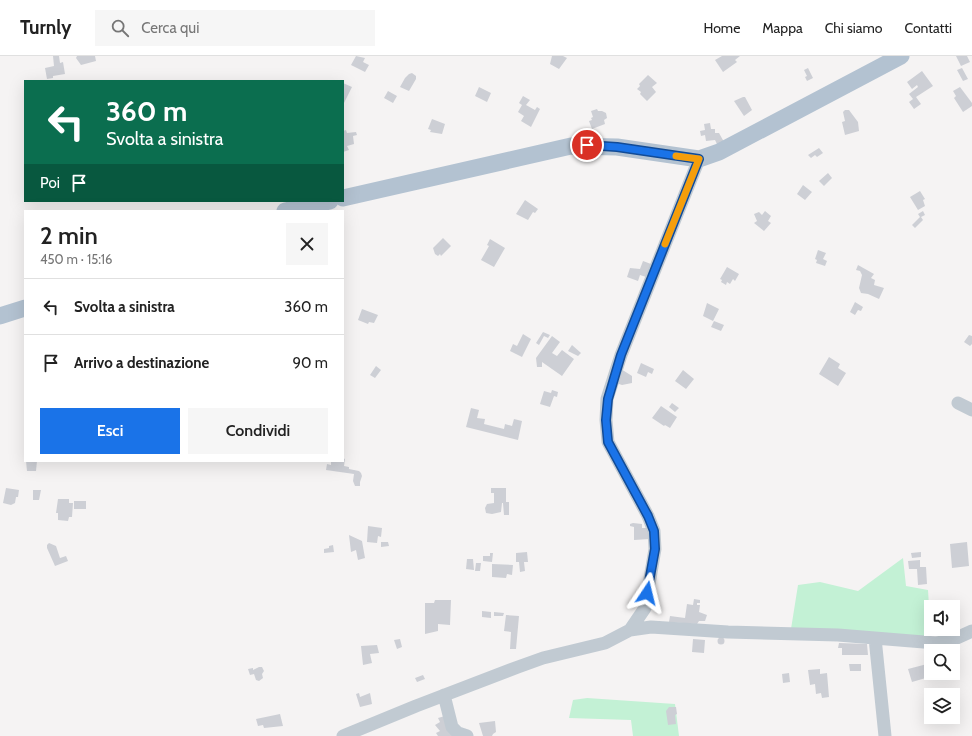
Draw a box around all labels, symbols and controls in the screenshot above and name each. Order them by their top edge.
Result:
search box [95,10,375,46]
text: Turnly [20,16,71,39]
icon: search [109,17,131,39]
text: Cerca qui [141,19,199,37]
text: Home [703,19,740,37]
text: Mappa [762,19,803,37]
text: Chi siamo [825,19,882,37]
text: Contatti [904,19,952,37]
text: 360 m [106,94,187,128]
icon: left [40,96,92,148]
text: Svolta a sinistra [106,128,223,150]
pin [570,128,604,162]
icon: arrive [576,134,598,156]
icon: arrive [68,172,90,194]
text: Poi [40,174,60,192]
text: 2 min [40,221,98,250]
button: close [286,223,328,265]
text: 450 m · 15:16 [40,251,113,267]
icon: left [40,296,62,318]
text: Svolta a sinistra [74,298,175,316]
text: 360 m [284,298,328,316]
icon: arrive [40,352,62,374]
text: Arrivo a destinazione [74,354,209,372]
text: 90 m [292,354,328,372]
button: Esci [40,408,180,454]
button: Condividi [188,408,328,454]
position arrow [626,572,668,614]
map controls [924,600,960,724]
button: sound [924,600,960,636]
button: search [924,644,960,680]
button: layers [924,688,960,724]

